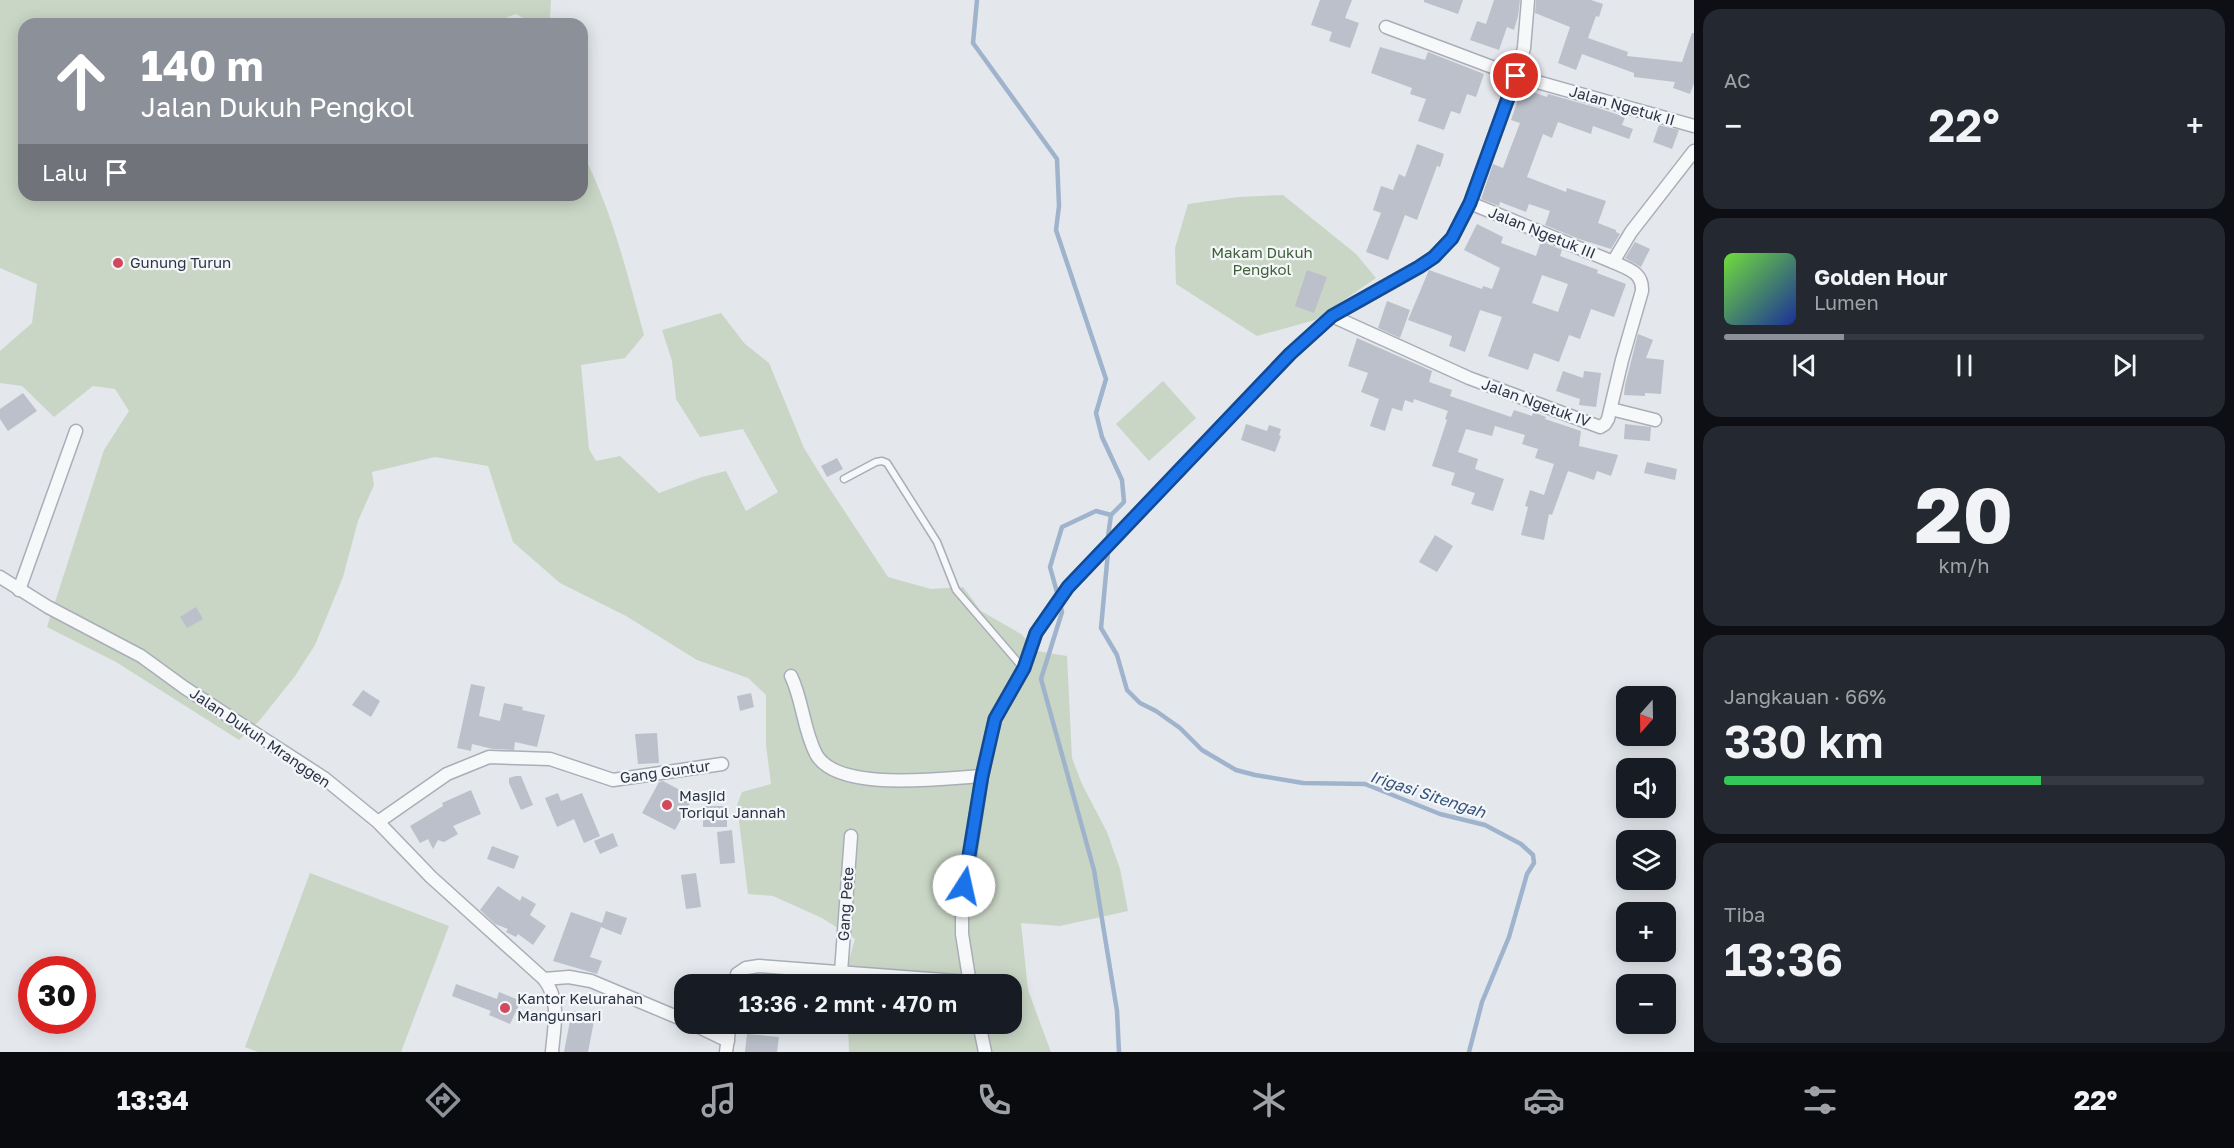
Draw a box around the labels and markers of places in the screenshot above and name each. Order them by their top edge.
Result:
pin [1490,50,1541,101]
place label: Gunung Turun [130,253,231,271]
marker: Gunung Turun [111,256,125,270]
place label: Masjid Toriqul Jannah [679,786,786,821]
marker: Masjid Toriqul Jannah [660,798,674,812]
place label: Kantor Kelurahan Mangunsari [517,989,643,1024]
marker: Kantor Kelurahan Mangunsari [498,1001,512,1015]

